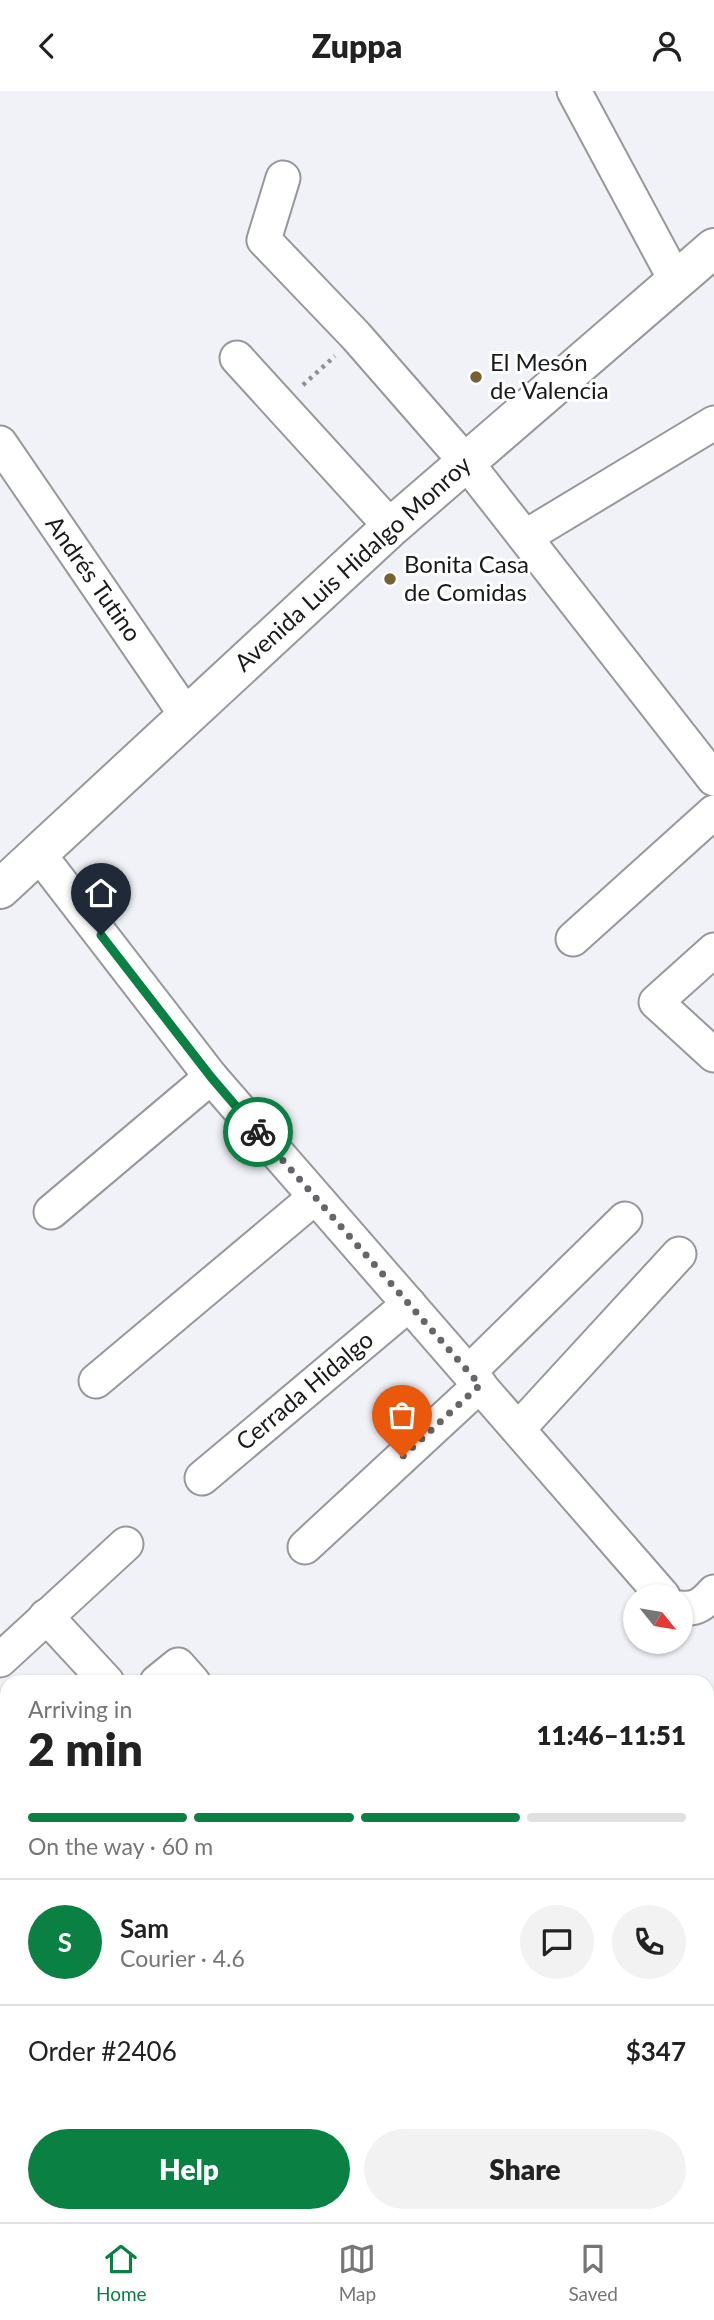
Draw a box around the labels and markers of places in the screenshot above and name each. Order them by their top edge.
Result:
place label: El Mesón de Valencia [490,347,609,404]
marker: El Mesón de Valencia [468,369,484,385]
place label: Bonita Casa de Comidas [404,549,529,606]
marker: Bonita Casa de Comidas [382,571,398,587]
pin [71,863,131,935]
pin [372,1385,432,1457]

